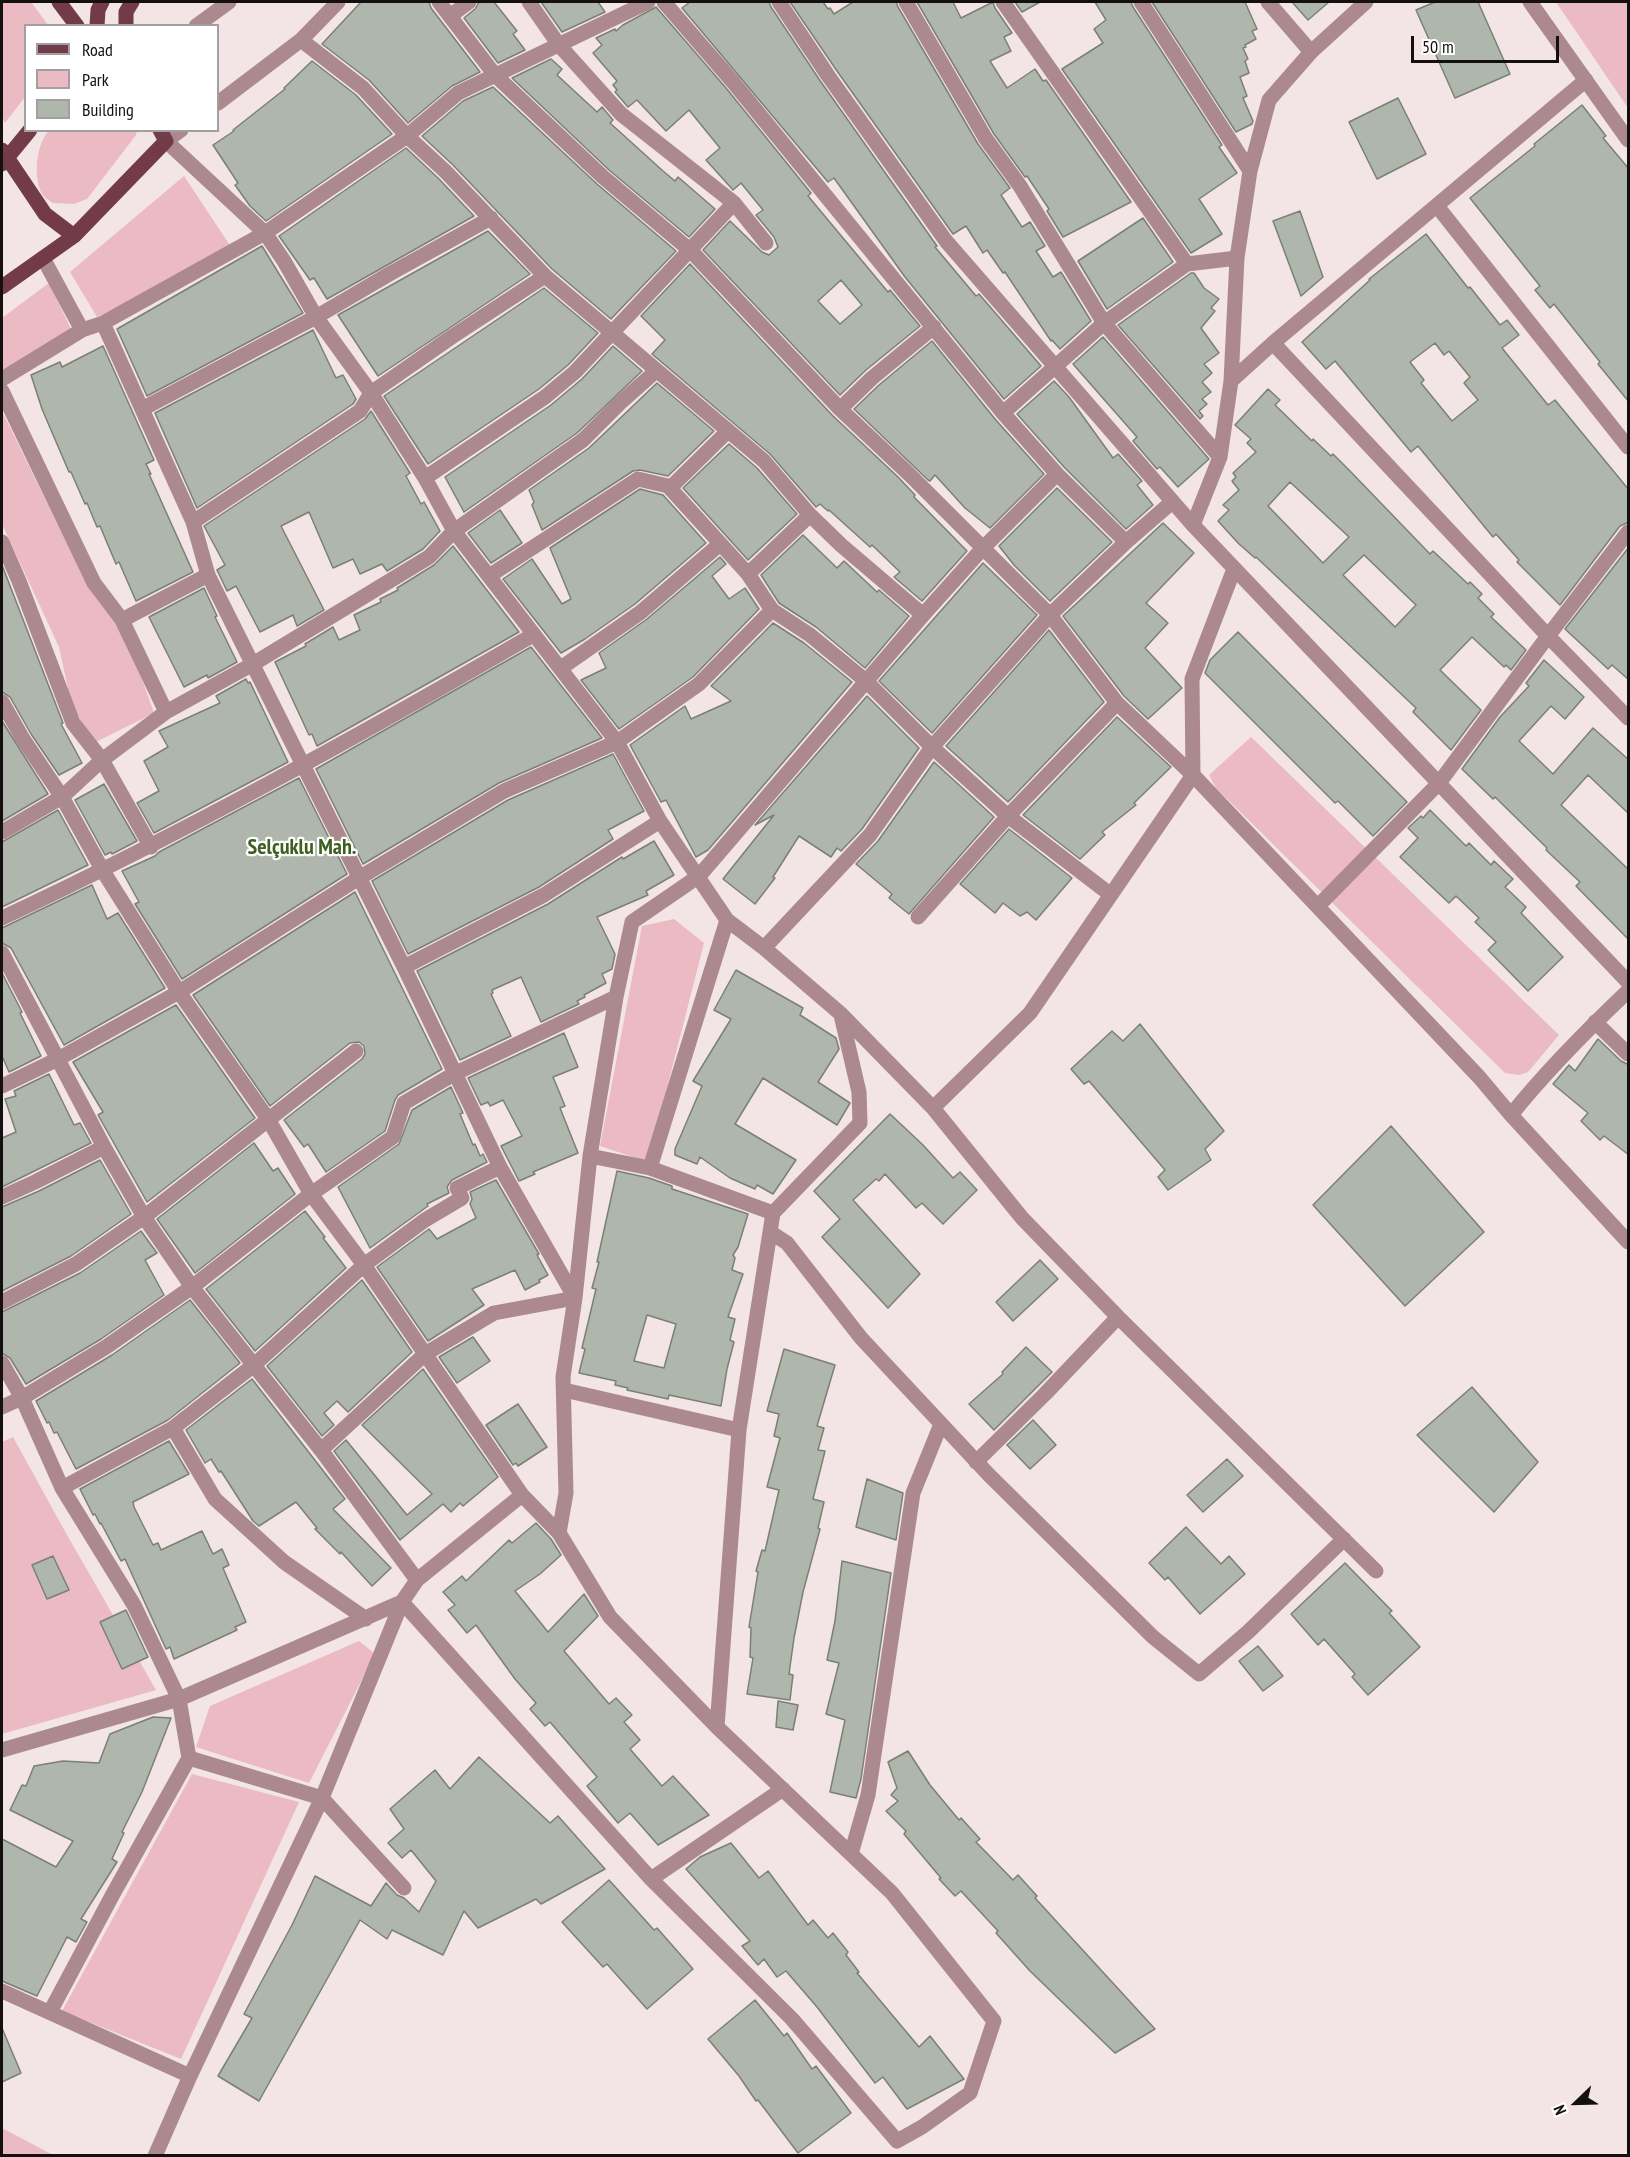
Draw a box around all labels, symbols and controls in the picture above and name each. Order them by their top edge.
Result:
legend [24,24,219,132]
scale bar [1414,24,1562,62]
text: 50 m [1422,35,1454,58]
text: Road [82,38,113,61]
text: Park [82,68,109,91]
text: Building [82,98,134,121]
district label: Selçuklu Mah. [248,835,356,861]
north arrow [1546,2073,1606,2133]
text: N [1549,2102,1570,2118]

